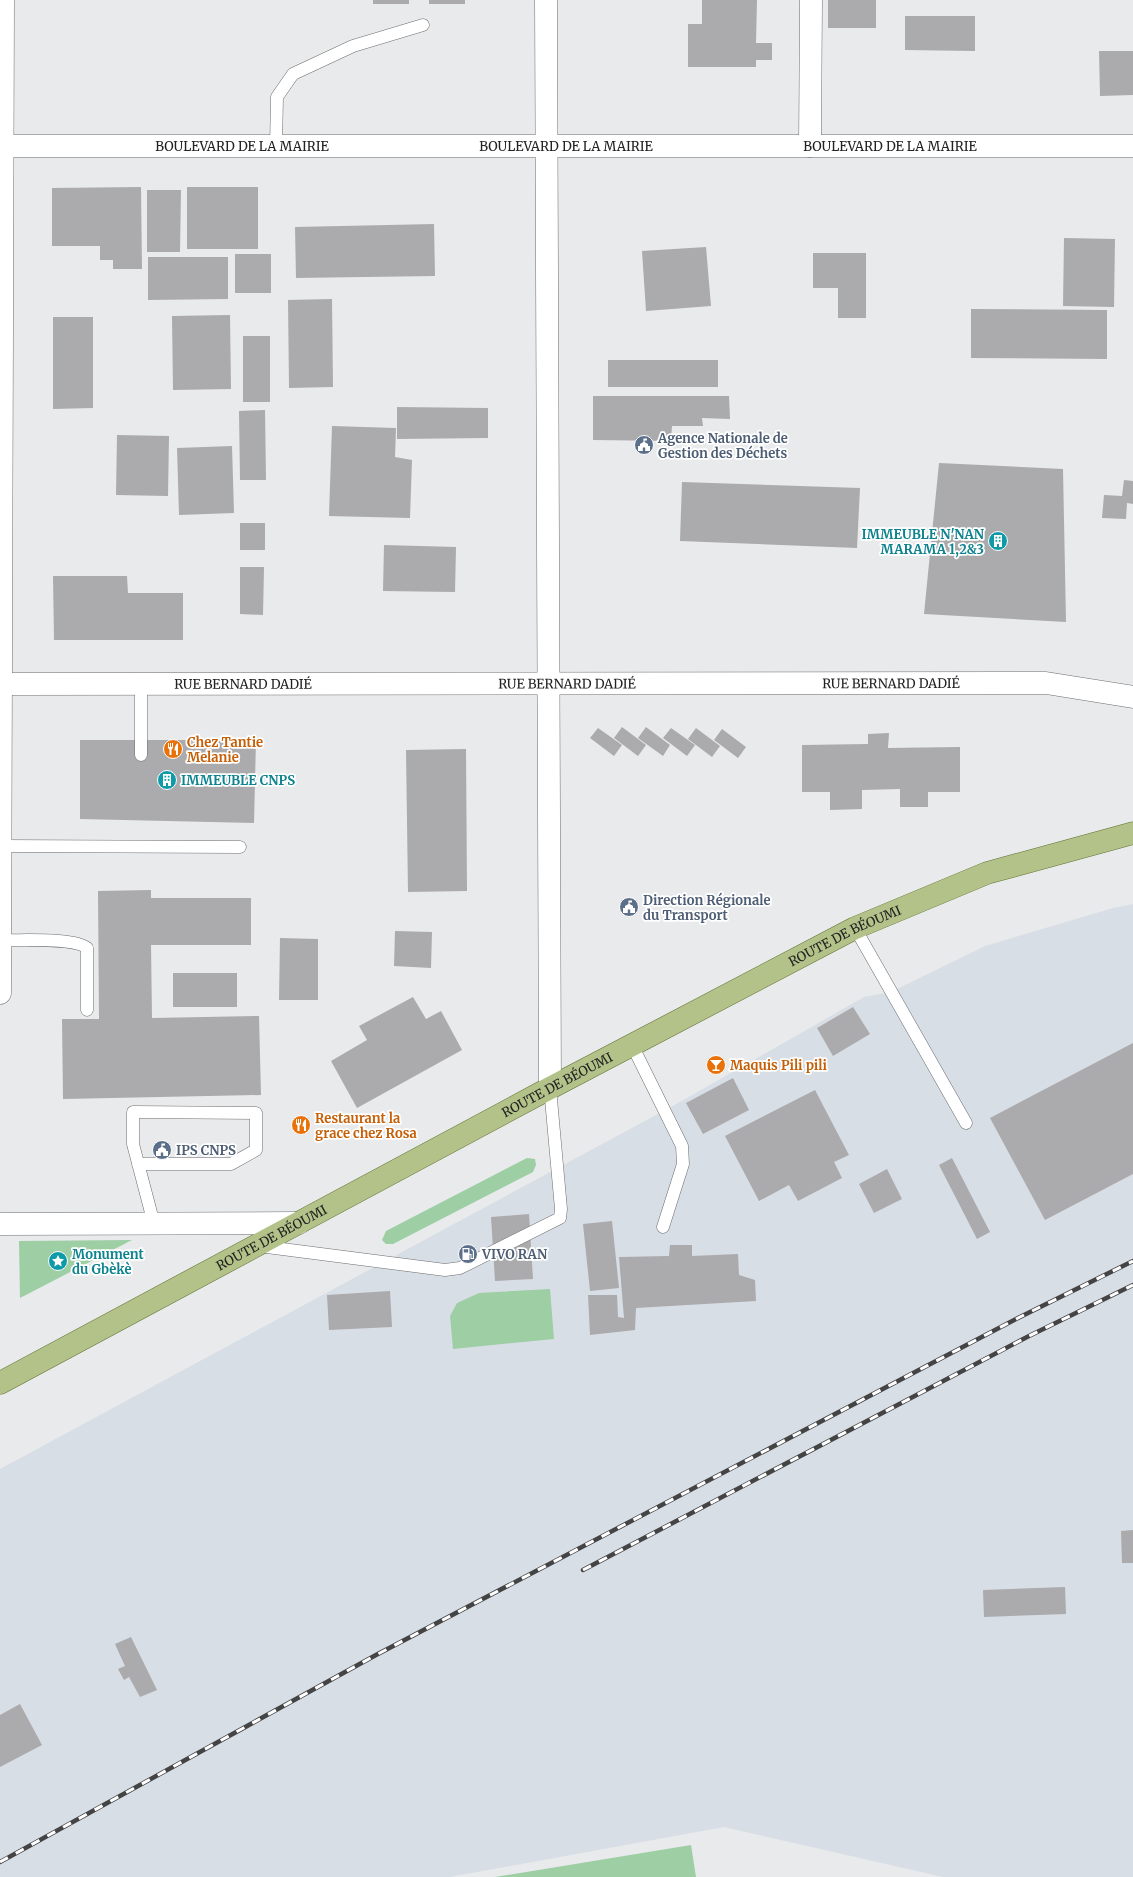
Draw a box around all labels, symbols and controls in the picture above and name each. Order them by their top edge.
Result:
street label: BOULEVARD DE LA MAIRIE [155,138,330,155]
street label: BOULEVARD DE LA MAIRIE [479,138,654,155]
street label: BOULEVARD DE LA MAIRIE [803,138,978,155]
place label: Agence Nationale de Gestion des Déchets [657,430,788,462]
public building icon: Agence Nationale de Gestion des Déchets [633,434,655,456]
place label: IMMEUBLE N'NAN MARAMA 1,2&3 [862,526,985,558]
building icon: IMMEUBLE N'NAN MARAMA 1,2&3 [987,530,1009,552]
street label: RUE BERNARD DADIÉ [498,674,637,693]
street label: RUE BERNARD DADIÉ [822,674,961,692]
street label: RUE BERNARD DADIÉ [174,675,313,693]
place label: Chez Tantie Melanie [187,734,263,766]
restaurant icon: Chez Tantie Melanie [162,738,184,760]
building icon: IMMEUBLE CNPS [156,769,178,791]
place label: IMMEUBLE CNPS [181,772,295,789]
place label: Direction Régionale du Transport [643,892,770,924]
public building icon: Direction Régionale du Transport [618,896,640,918]
street label: ROUTE DE BÉOUMI [786,902,904,970]
street label: ROUTE DE BÉOUMI [499,1049,616,1121]
bar icon: Maquis Pili pili [705,1054,727,1076]
place label: Maquis Pili pili [730,1057,827,1074]
place label: Restaurant la grace chez Rosa [315,1110,417,1142]
restaurant icon: Restaurant la grace chez Rosa [290,1114,312,1136]
public building icon: IPS CNPS [151,1139,173,1161]
place label: IPS CNPS [176,1142,236,1159]
street label: ROUTE DE BÉOUMI [213,1201,330,1274]
fuel station icon: VIVO RAN [457,1243,479,1265]
place label: Monument du Gbèkè [72,1246,145,1278]
place label: VIVO RAN [481,1246,548,1263]
place icon: Monument du Gbèkè [47,1250,69,1272]

